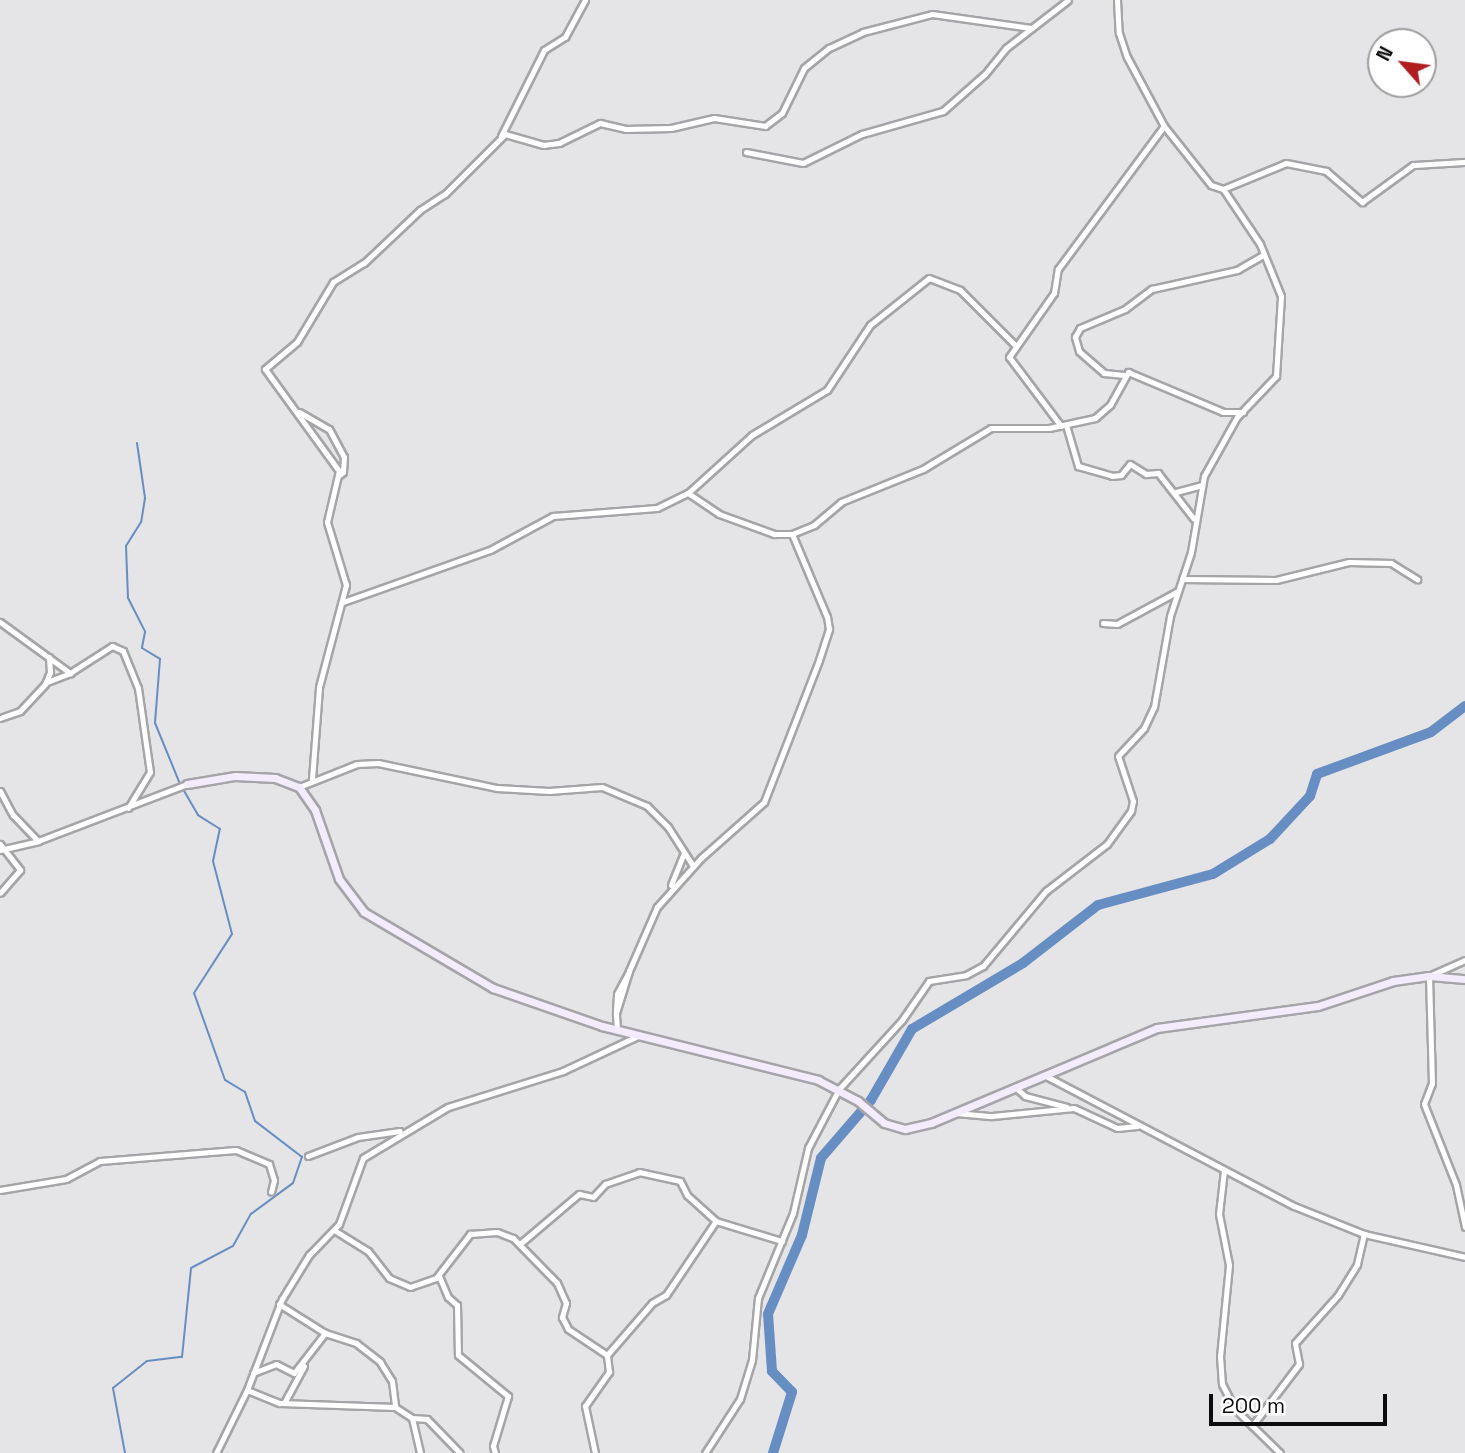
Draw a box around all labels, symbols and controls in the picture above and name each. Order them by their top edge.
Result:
north arrow [1367,28,1437,98]
text: N [1371,42,1399,65]
scale bar [1213,1380,1392,1424]
text: 200 m [1222,1392,1285,1419]

